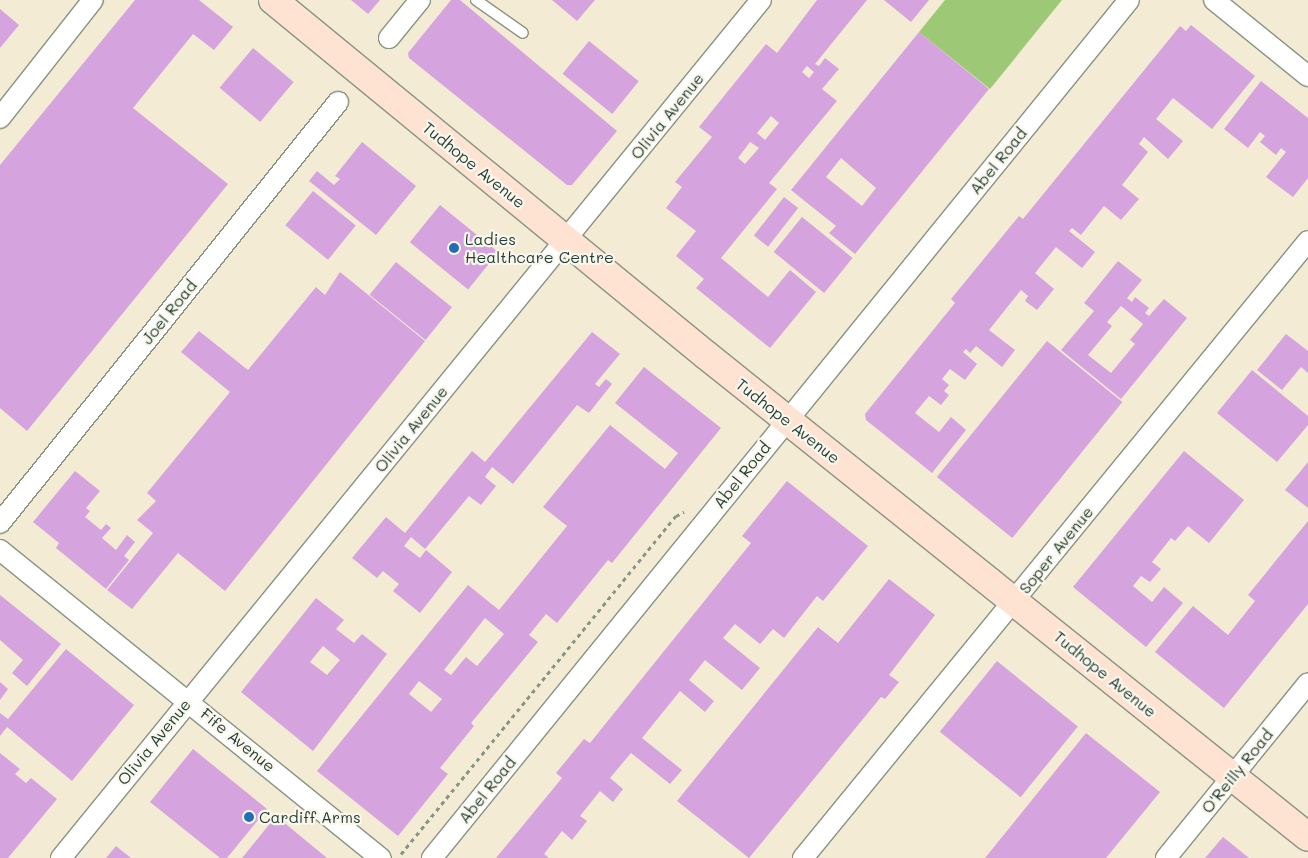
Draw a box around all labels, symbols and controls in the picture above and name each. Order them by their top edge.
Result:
street label: Olivia Avenue [626,69,708,163]
street label: Tudhope Avenue [419,118,529,212]
street label: Abel Road [965,124,1031,198]
place label: Ladies Healthcare Centre [465,229,614,267]
marker: Ladies Healthcare Centre [447,241,461,255]
street label: Joel Road [137,276,201,348]
street label: Tudhope Avenue [732,374,844,468]
street label: Olivia Avenue [370,382,452,476]
street label: Abel Road [709,438,775,512]
street label: Soper Avenue [1015,502,1097,598]
street label: Tudhope Avenue [1050,627,1160,721]
street label: Olivia Avenue [113,695,195,789]
street label: Fife Avenue [197,704,279,776]
street label: O'Reilly Road [1197,725,1277,817]
street label: Abel Road [454,753,520,827]
place label: Cardiff Arms [259,807,361,827]
marker: Cardiff Arms [243,811,255,823]

